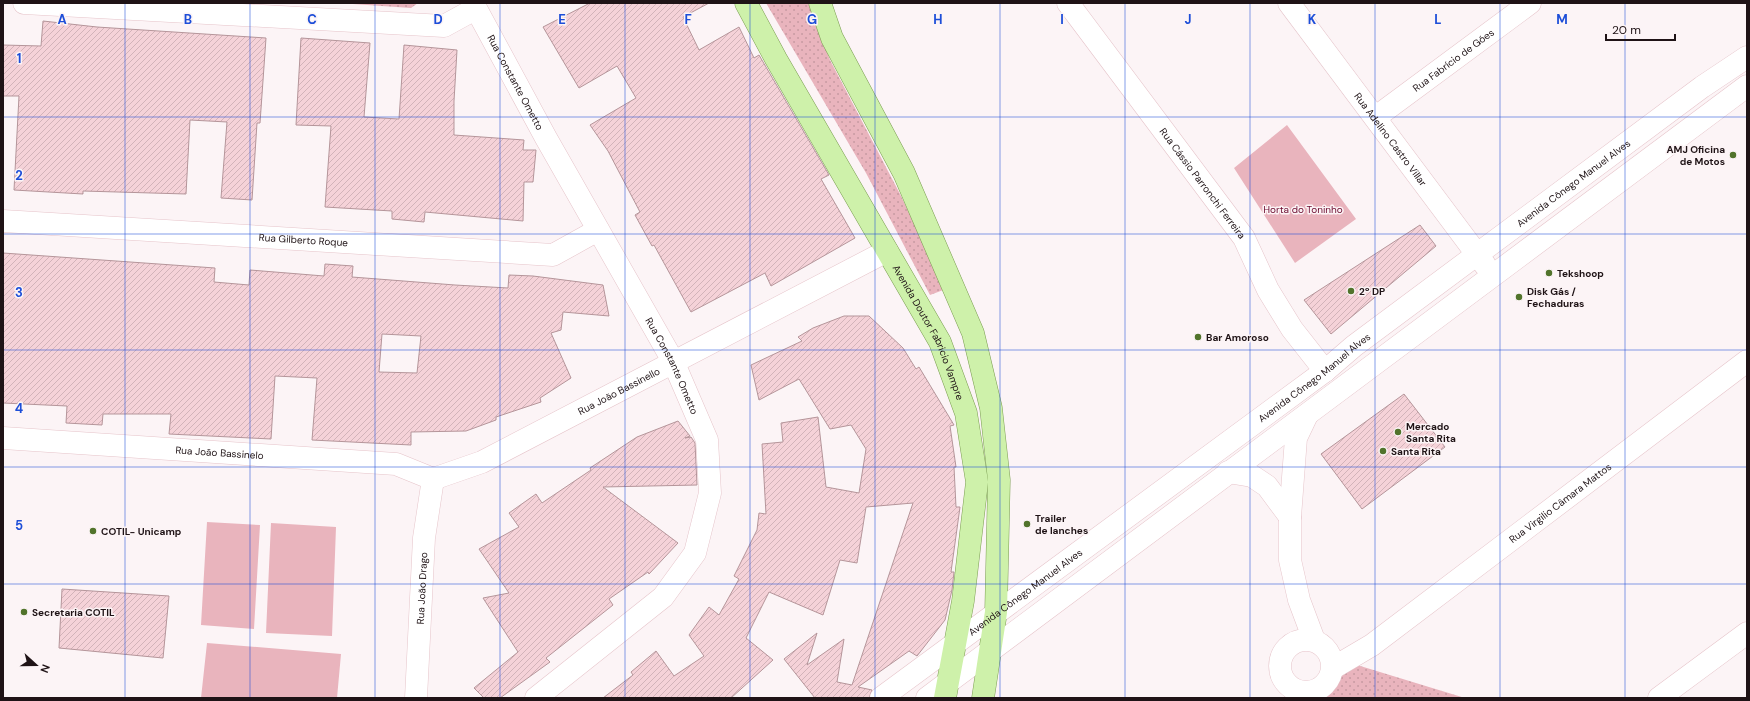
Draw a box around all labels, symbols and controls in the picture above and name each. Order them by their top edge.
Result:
text: A [57,11,67,28]
text: B [184,11,192,28]
text: C [307,11,317,28]
text: D [433,11,443,28]
text: E [558,11,566,28]
text: F [684,11,692,28]
text: G [807,11,817,28]
text: H [933,11,943,28]
text: I [1060,11,1064,28]
text: J [1184,11,1192,28]
text: K [1308,11,1317,28]
text: L [1434,11,1442,28]
text: M [1556,11,1568,28]
scale bar [1606,16,1675,42]
text: 20 m [1612,22,1641,38]
street label: Rua Fabrício de Góes [1410,25,1496,94]
street label: Rua Constante Ometto [485,32,547,132]
text: 1 [17,50,21,67]
street label: Rua Adelino Castro Villar [1352,90,1430,189]
street label: Rua Cássio Parronchi Ferreira [1157,125,1249,241]
street label: Avenida Cônego Manuel Alves [1514,136,1633,229]
place label: AMJ Oficina de Motos [1667,143,1725,168]
marker: AMJ Oficina de Motos [1728,150,1738,160]
text: 2 [15,167,23,184]
park label: Horta do Toninho [1263,203,1343,216]
street label: Rua Gilberto Roque [258,230,349,249]
street label: Avenida Doutor Fabricio Vampre [890,262,967,402]
place label: Tekshoop [1557,267,1604,280]
marker: Tekshoop [1544,268,1554,278]
text: 3 [15,284,23,301]
place label: 2º DP [1359,285,1385,298]
place label: Disk Gás / Fechaduras [1527,285,1584,310]
marker: 2º DP [1346,286,1356,296]
marker: Disk Gás / Fechaduras [1514,292,1524,302]
street label: Rua Constante Ometto [643,315,702,416]
street label: Avenida Cônego Manuel Alves [1255,330,1373,425]
place label: Bar Amoroso [1206,331,1269,344]
marker: Bar Amoroso [1193,332,1203,342]
street label: Rua João Bassinello [576,364,662,417]
text: 4 [15,400,23,417]
place label: Mercado Santa Rita [1406,420,1456,445]
marker: Mercado Santa Rita [1393,427,1403,437]
street label: Rua João Bassinelo [175,443,264,462]
place label: Santa Rita [1391,445,1441,458]
marker: Santa Rita [1378,446,1388,456]
street label: Rua Virgilio Câmara Mattos [1506,460,1614,546]
place label: Trailer de lanches [1035,512,1088,537]
text: 5 [15,517,23,534]
marker: Trailer de lanches [1022,519,1032,529]
place label: COTIL- Unicamp [101,525,182,538]
marker: COTIL- Unicamp [88,526,98,536]
street label: Avenida Cônego Manuel Alves [966,546,1085,638]
street label: Rua João Drago [413,552,430,625]
place label: Secretaria COTIL [32,606,115,619]
marker: Secretaria COTIL [19,607,29,617]
north arrow [16,645,56,685]
text: N [37,662,53,675]

